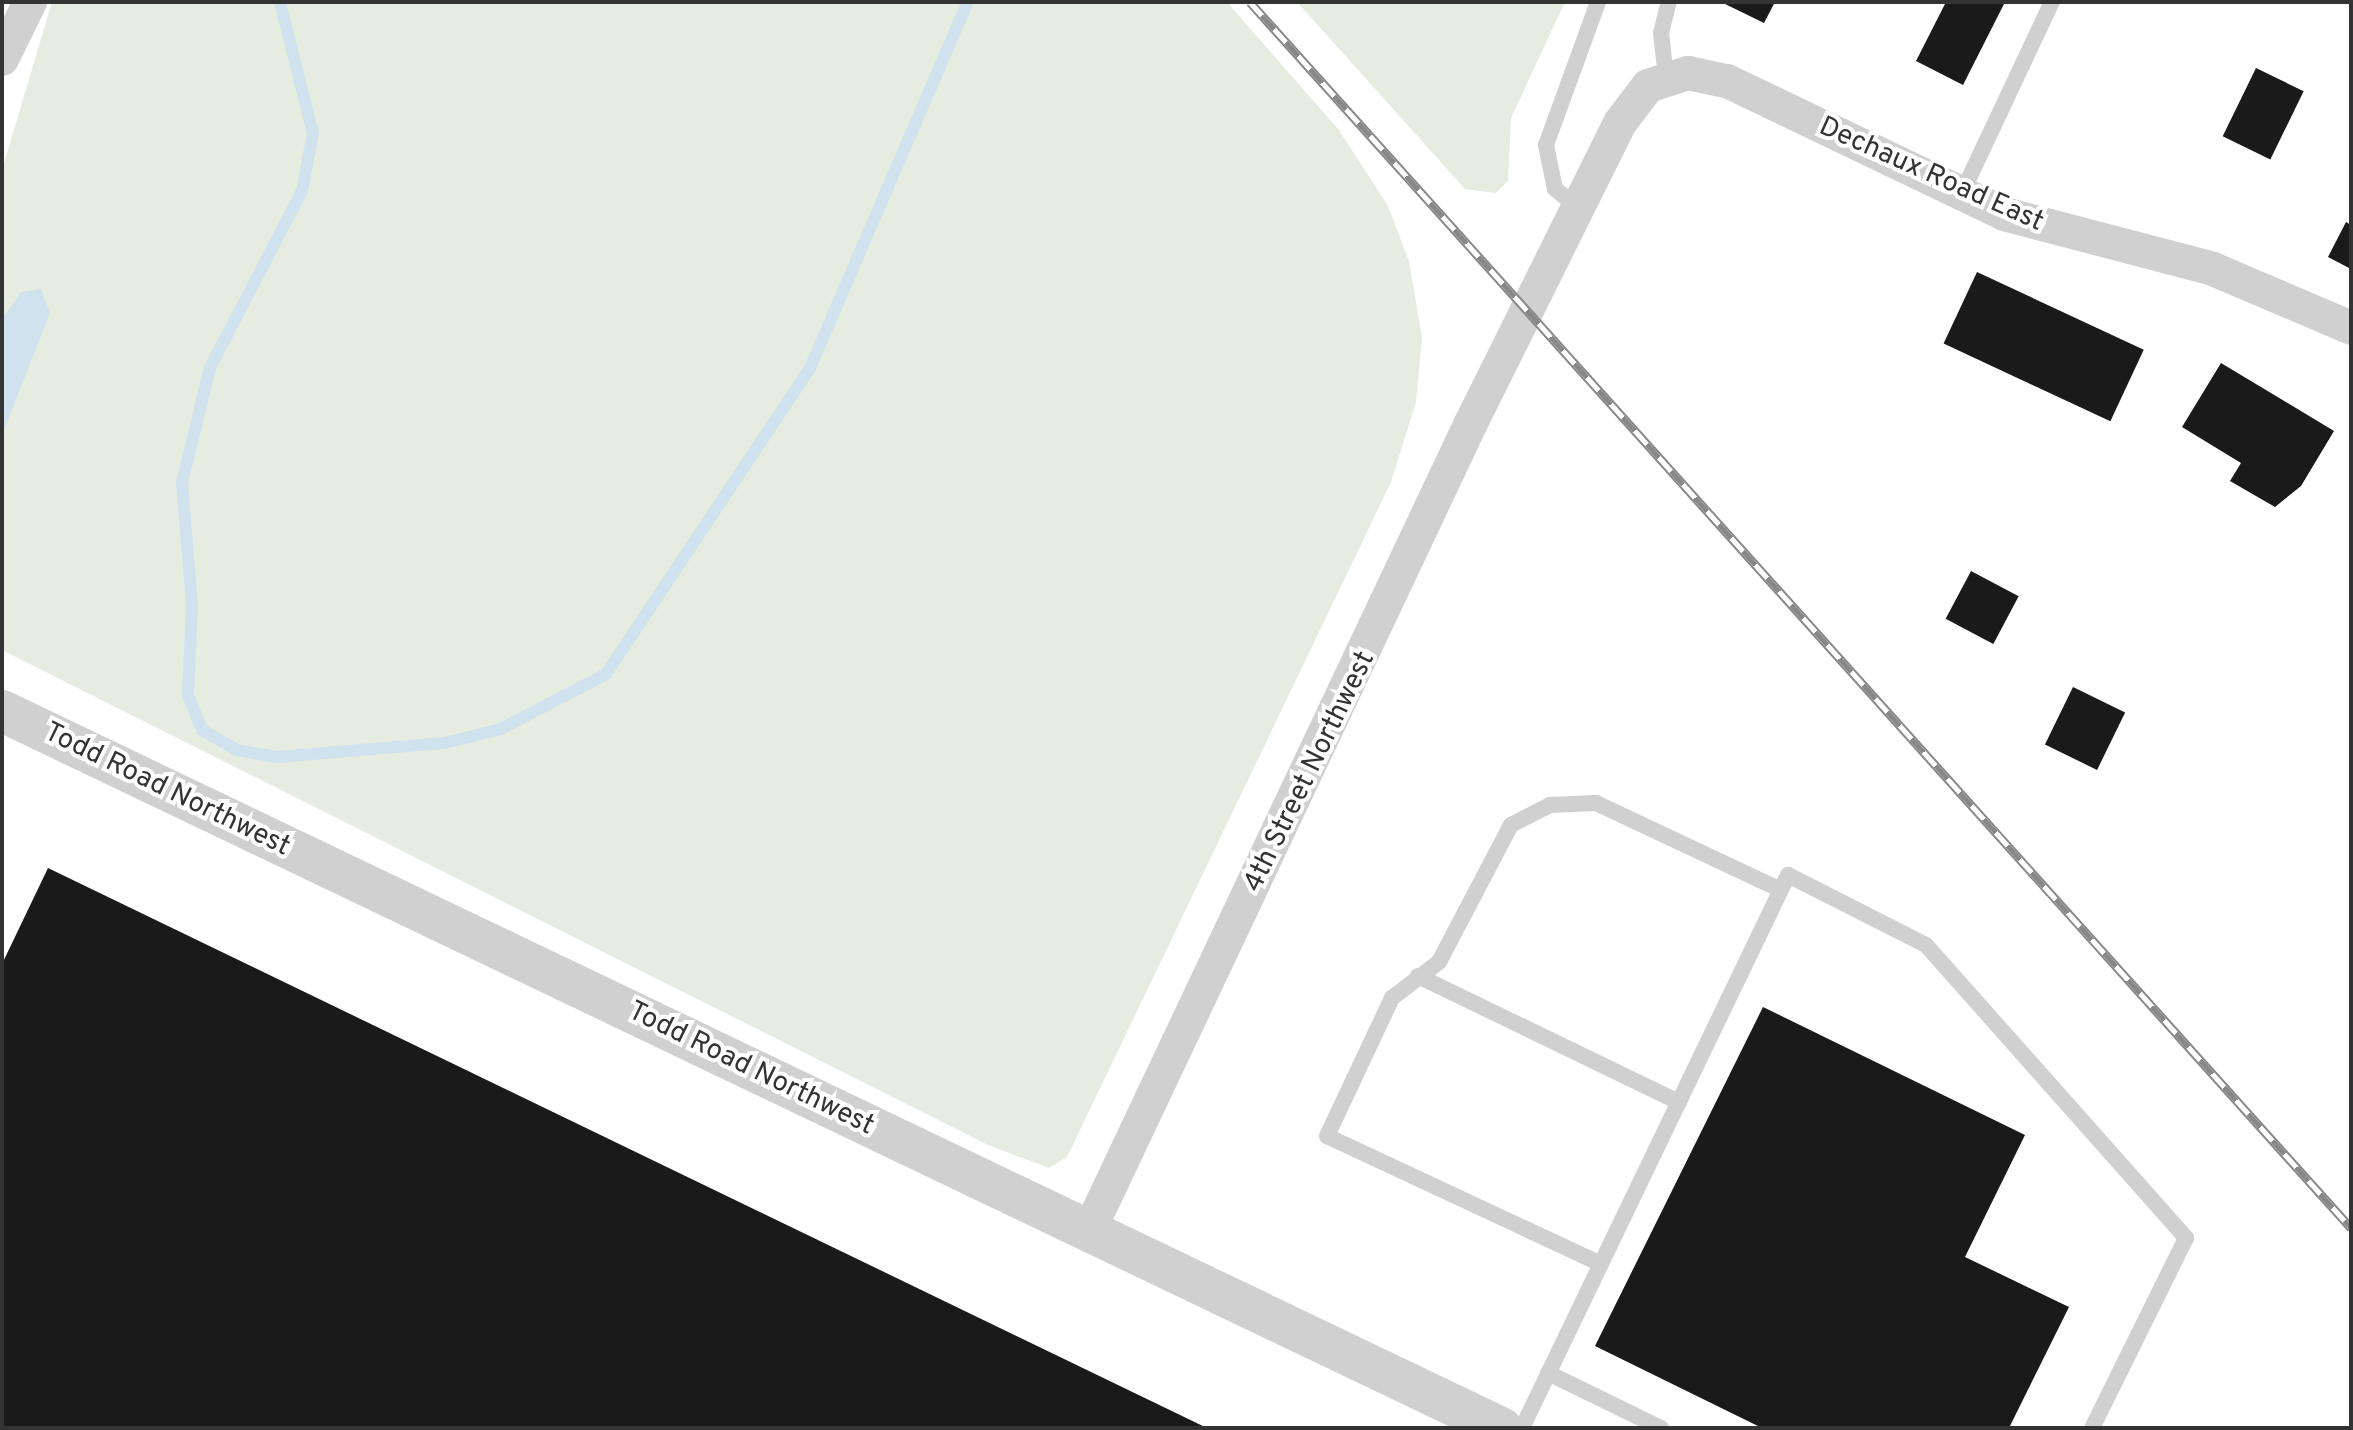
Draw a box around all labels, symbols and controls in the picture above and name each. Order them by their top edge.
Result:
street label: Dechaux Road East [1814,110,2048,240]
street label: 4th Street Northwest [1237,646,1383,898]
street label: Todd Road Northwest [39,716,295,864]
street label: Todd Road Northwest [623,995,879,1143]

